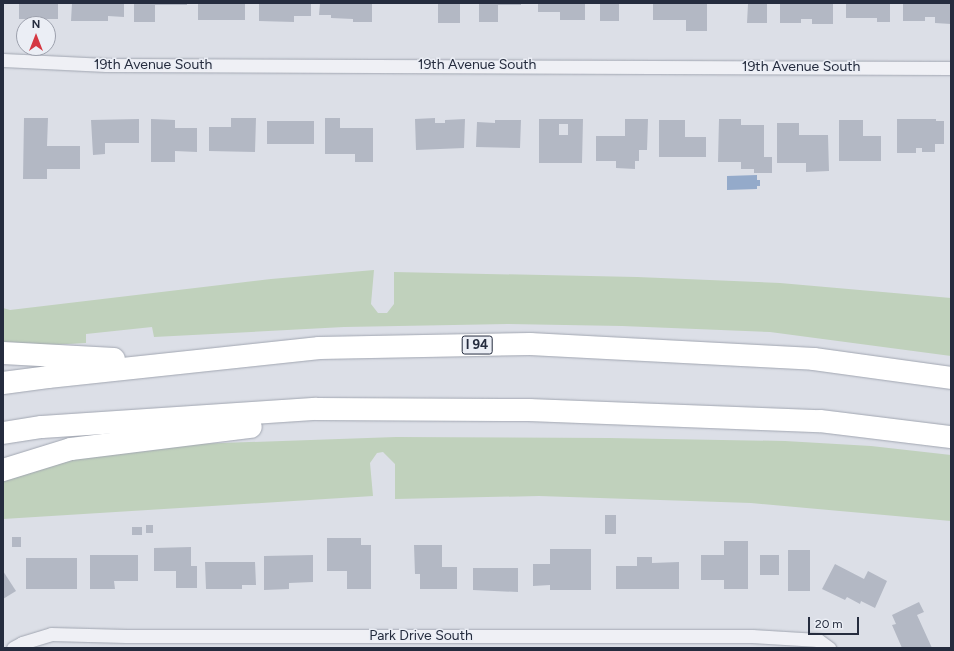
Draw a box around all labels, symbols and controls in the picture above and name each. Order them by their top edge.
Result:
north arrow [16,16,56,56]
text: N [32,18,40,31]
street label: 19th Avenue South [94,57,212,73]
street label: 19th Avenue South [418,57,536,73]
street label: 19th Avenue South [742,59,860,75]
road number: I 94 [461,334,493,356]
scale bar [810,609,861,635]
text: 20 m [815,617,843,631]
street label: Park Drive South [369,628,473,644]

